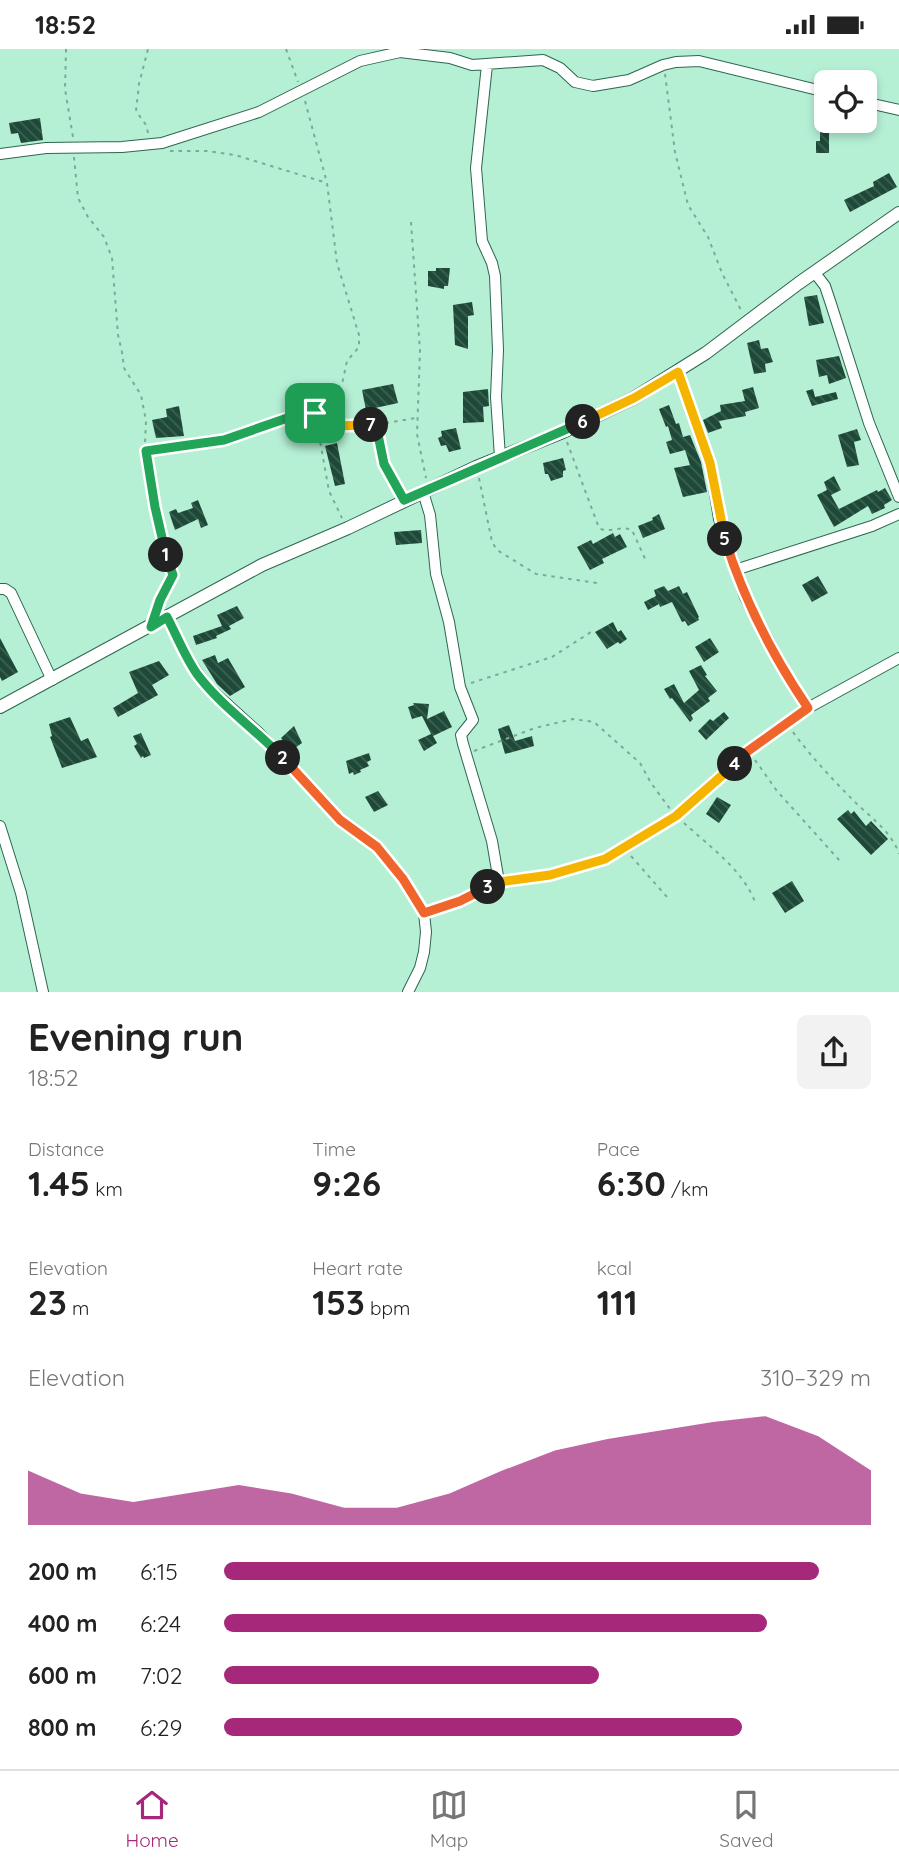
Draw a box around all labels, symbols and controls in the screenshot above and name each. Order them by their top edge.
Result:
text: 18:52 [35,8,96,41]
map controls [814,70,877,133]
button: locate [814,70,877,133]
pin [285,383,345,443]
icon: arrive [296,394,334,432]
pin: 6 [566,405,600,439]
pin: 7 [354,407,388,443]
text: 6 [577,409,588,433]
text: 7 [365,412,376,436]
pin: 5 [708,521,742,557]
text: 5 [719,526,730,550]
pin: 1 [148,538,184,573]
text: 1 [162,542,169,566]
pin: 2 [266,741,300,775]
text: 2 [277,745,288,769]
pin: 4 [718,747,752,781]
text: 4 [729,751,740,775]
pin: 3 [470,869,505,905]
text: 3 [482,874,493,898]
text: Evening run [28,1013,243,1061]
button: share [797,1015,871,1089]
text: 18:52 [28,1063,79,1092]
text: Distance [28,1137,104,1161]
text: Time [312,1137,356,1161]
text: Pace [597,1137,640,1161]
text: 1.45 [28,1161,90,1205]
text: 9:26 [312,1161,381,1205]
text: 6:30 [597,1161,666,1205]
text: km [90,1177,123,1201]
text: /km [666,1177,708,1201]
text: Elevation [28,1256,108,1280]
text: Heart rate [312,1256,403,1280]
text: kcal [597,1256,632,1280]
text: 23 [28,1280,67,1324]
text: 153 [312,1280,365,1324]
text: 111 [597,1280,638,1324]
text: m [67,1296,89,1320]
text: bpm [365,1296,410,1320]
text: Elevation [28,1363,125,1392]
text: 310–329 m [760,1363,871,1392]
text: 200 m [28,1557,97,1586]
text: 6:15 [140,1557,178,1586]
text: 400 m [28,1609,97,1638]
text: 6:24 [140,1609,181,1638]
text: 600 m [28,1661,97,1690]
text: 7:02 [140,1661,183,1690]
text: 800 m [28,1713,97,1742]
text: 6:29 [140,1713,182,1742]
tab: Home [125,1786,179,1852]
tab: Map [430,1786,468,1852]
tab: Saved [719,1786,774,1852]

